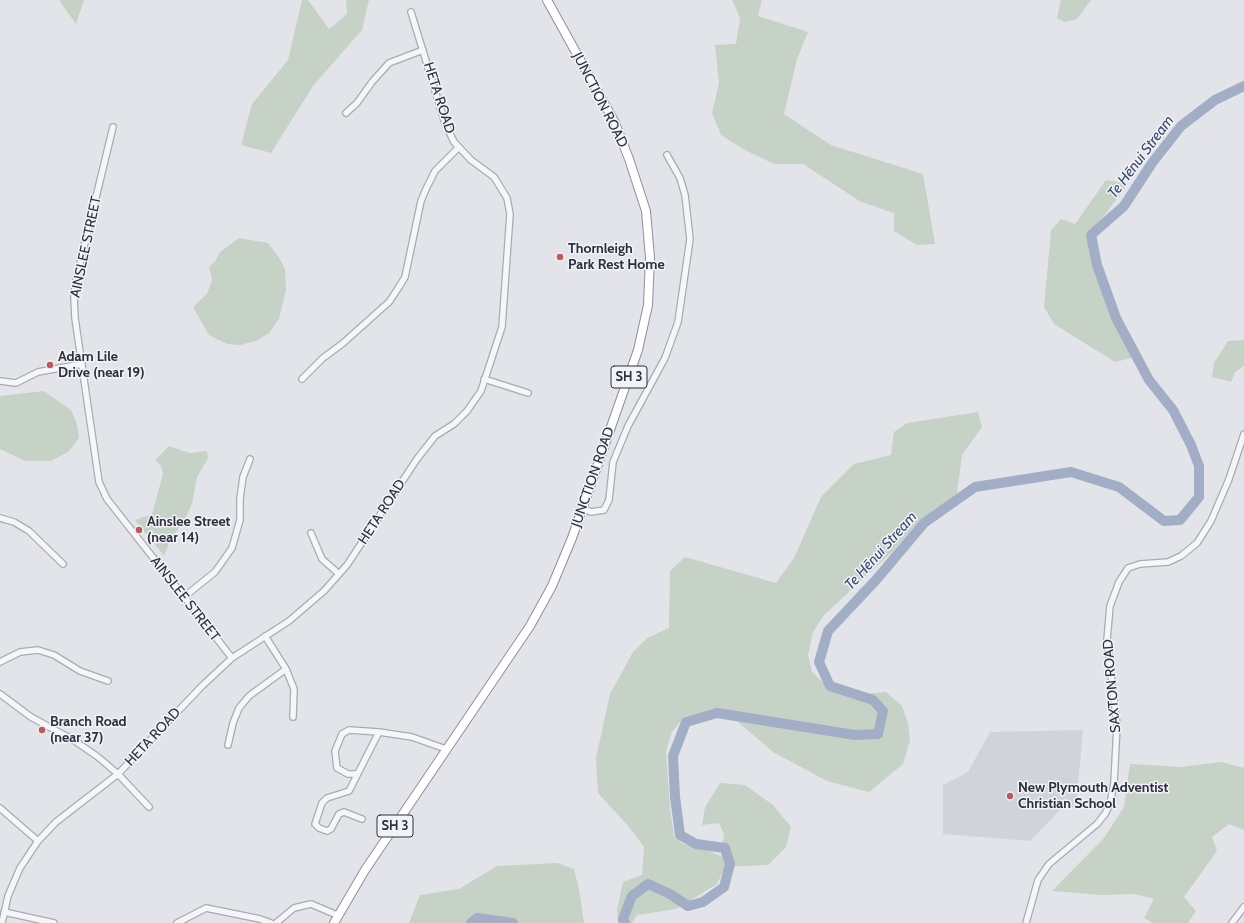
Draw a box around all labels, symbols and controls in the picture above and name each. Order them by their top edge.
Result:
street label: JUNCTION ROAD [569,49,631,151]
street label: HETA ROAD [420,60,458,136]
water label: Te Hēnui Stream [1104,112,1178,202]
street label: AINSLEE STREET [67,195,105,299]
place label: Thornleigh Park Rest Home [568,241,665,274]
marker: Thornleigh Park Rest Home [555,252,565,262]
place label: Adam Lile Drive (near 19) [58,349,144,382]
marker: Adam Lile Drive (near 19) [45,360,55,370]
road number: SH 3 [611,366,647,388]
street label: JUNCTION ROAD [568,425,618,529]
street label: HETA ROAD [355,476,409,548]
water label: Te Hēnui Stream [841,508,921,594]
place label: Ainslee Street (near 14) [147,514,230,546]
marker: Ainslee Street (near 14) [134,525,144,535]
street label: AINSLEE STREET [147,553,223,645]
street label: SAXTON ROAD [1100,639,1124,733]
street label: HETA ROAD [122,704,184,770]
place label: Branch Road (near 37) [50,714,127,746]
marker: Branch Road (near 37) [37,725,47,735]
place label: New Plymouth Adventist Christian School [1018,780,1168,812]
marker: New Plymouth Adventist Christian School [1005,791,1015,801]
road number: SH 3 [377,815,413,837]

